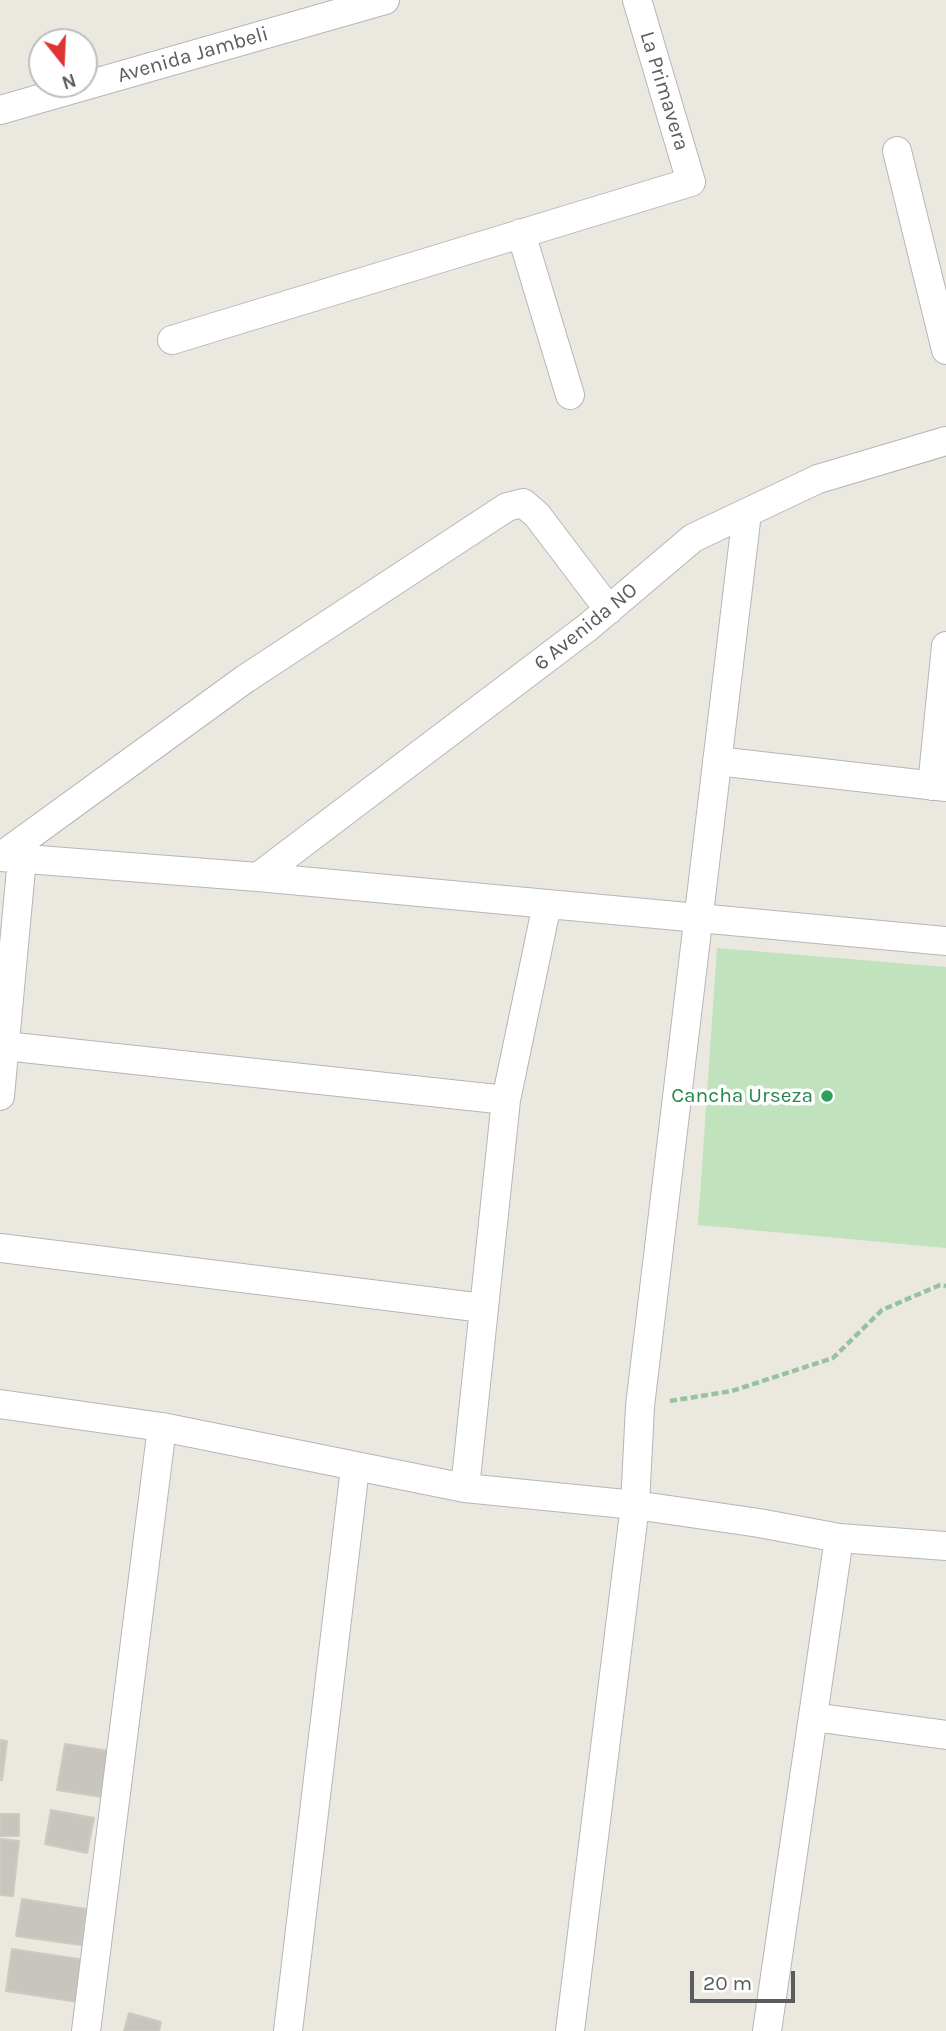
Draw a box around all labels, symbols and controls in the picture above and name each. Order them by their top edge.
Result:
street label: Avenida Jambeli [115,21,271,89]
north arrow [28,28,98,98]
street label: La Primavera [634,28,694,154]
text: N [59,69,79,94]
street label: 6 Avenida NO [529,578,643,676]
place label: Cancha Urseza [671,1083,813,1109]
marker: Cancha Urseza [819,1088,835,1104]
scale bar [694,1958,799,2002]
text: 20 m [703,1971,752,1995]

